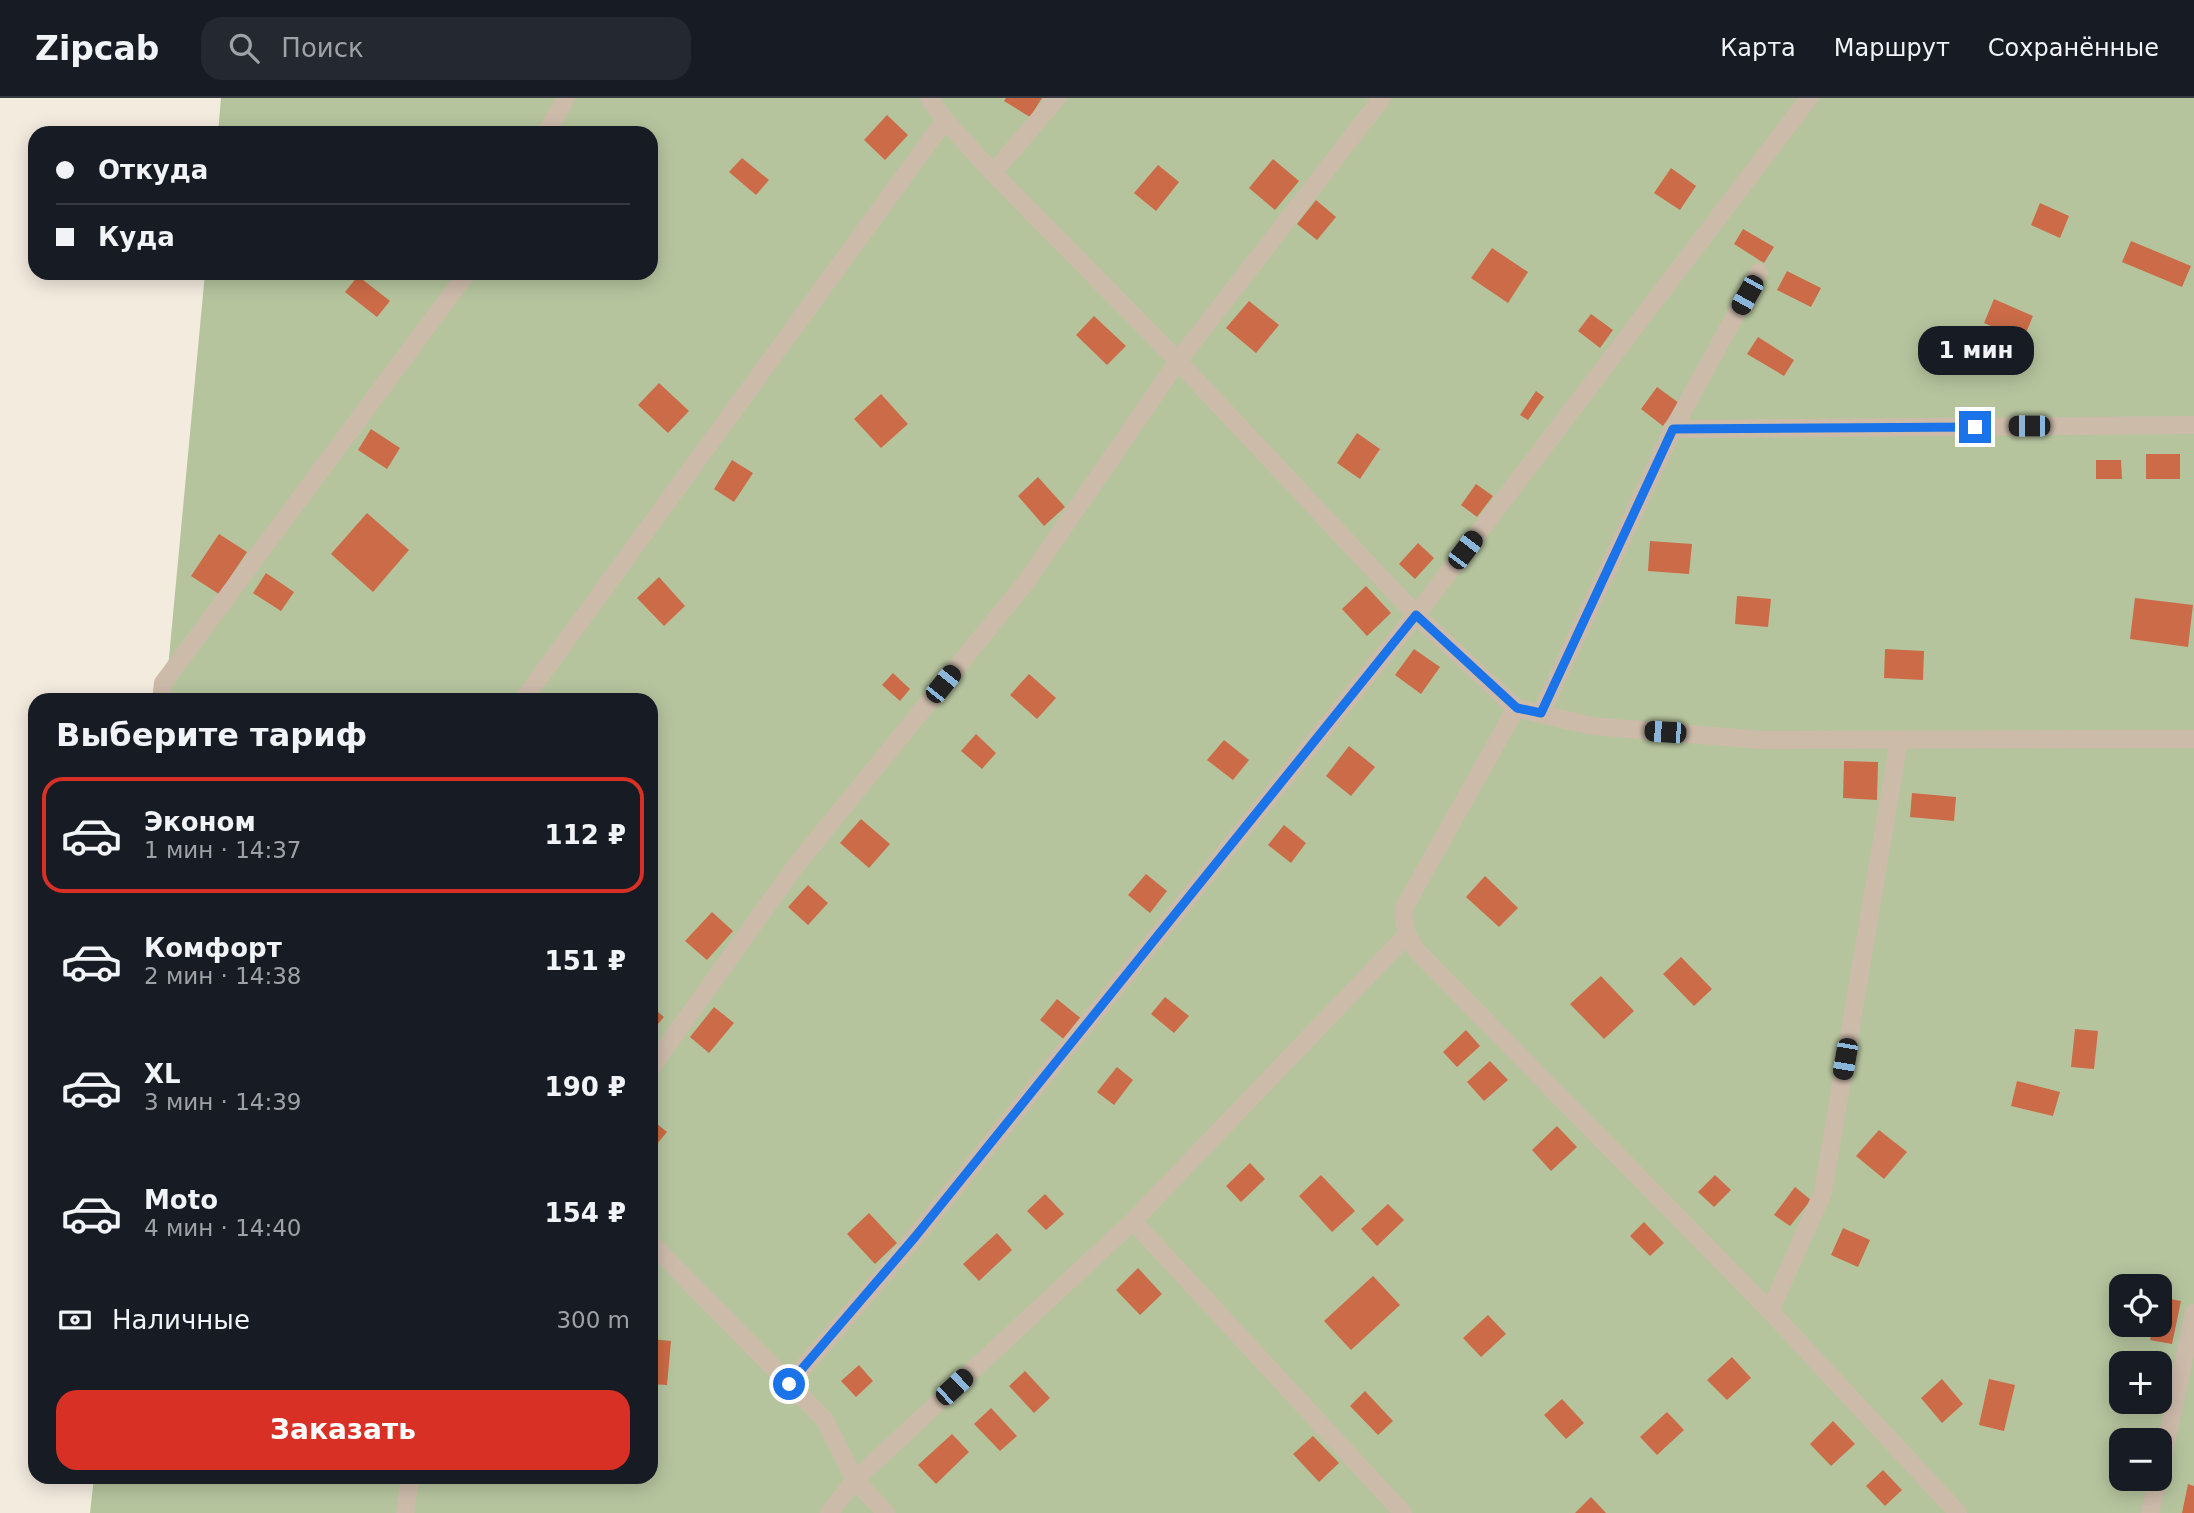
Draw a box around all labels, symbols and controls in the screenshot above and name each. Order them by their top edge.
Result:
search box [201,17,691,80]
text: Zipcab [35,29,159,68]
icon: search [225,29,263,67]
text: Поиск [281,33,364,63]
text: Карта [1720,34,1796,62]
text: Маршрут [1834,34,1950,62]
text: Сохранённые [1988,34,2159,62]
text: Откуда [98,155,208,185]
text: Куда [98,222,175,252]
car [1728,272,1767,318]
callout: 1 мин [1917,326,2033,374]
text: 1 мин [1939,337,2013,363]
route end [1959,411,1991,443]
car [2009,416,2051,437]
car [1444,527,1487,573]
car [922,661,965,707]
text: Выберите тариф [56,716,367,754]
car [1644,720,1687,744]
icon: car [60,804,123,867]
text: Эконом [144,807,256,837]
text: 112 ₽ [545,820,626,850]
text: 1 мин · 14:37 [144,837,302,863]
icon: car [60,930,123,993]
text: Комфорт [144,933,282,963]
text: 151 ₽ [545,946,626,976]
text: 2 мин · 14:38 [144,963,302,989]
car [1832,1036,1859,1082]
icon: car [60,1056,123,1119]
text: XL [144,1059,181,1089]
text: 190 ₽ [545,1072,626,1102]
text: 3 мин · 14:39 [144,1089,302,1115]
icon: car [60,1182,123,1245]
text: Moto [144,1185,218,1215]
text: 154 ₽ [545,1198,626,1228]
text: 4 мин · 14:40 [144,1215,302,1241]
map controls [2109,1274,2172,1491]
button: locate [2109,1274,2172,1337]
icon: cash [56,1301,94,1339]
text: Наличные [112,1305,250,1335]
text: 300 m [556,1307,630,1333]
button: + [2109,1351,2172,1414]
car [932,1365,977,1409]
route start [773,1368,805,1400]
button: Заказать [56,1390,630,1470]
button: − [2109,1428,2172,1491]

